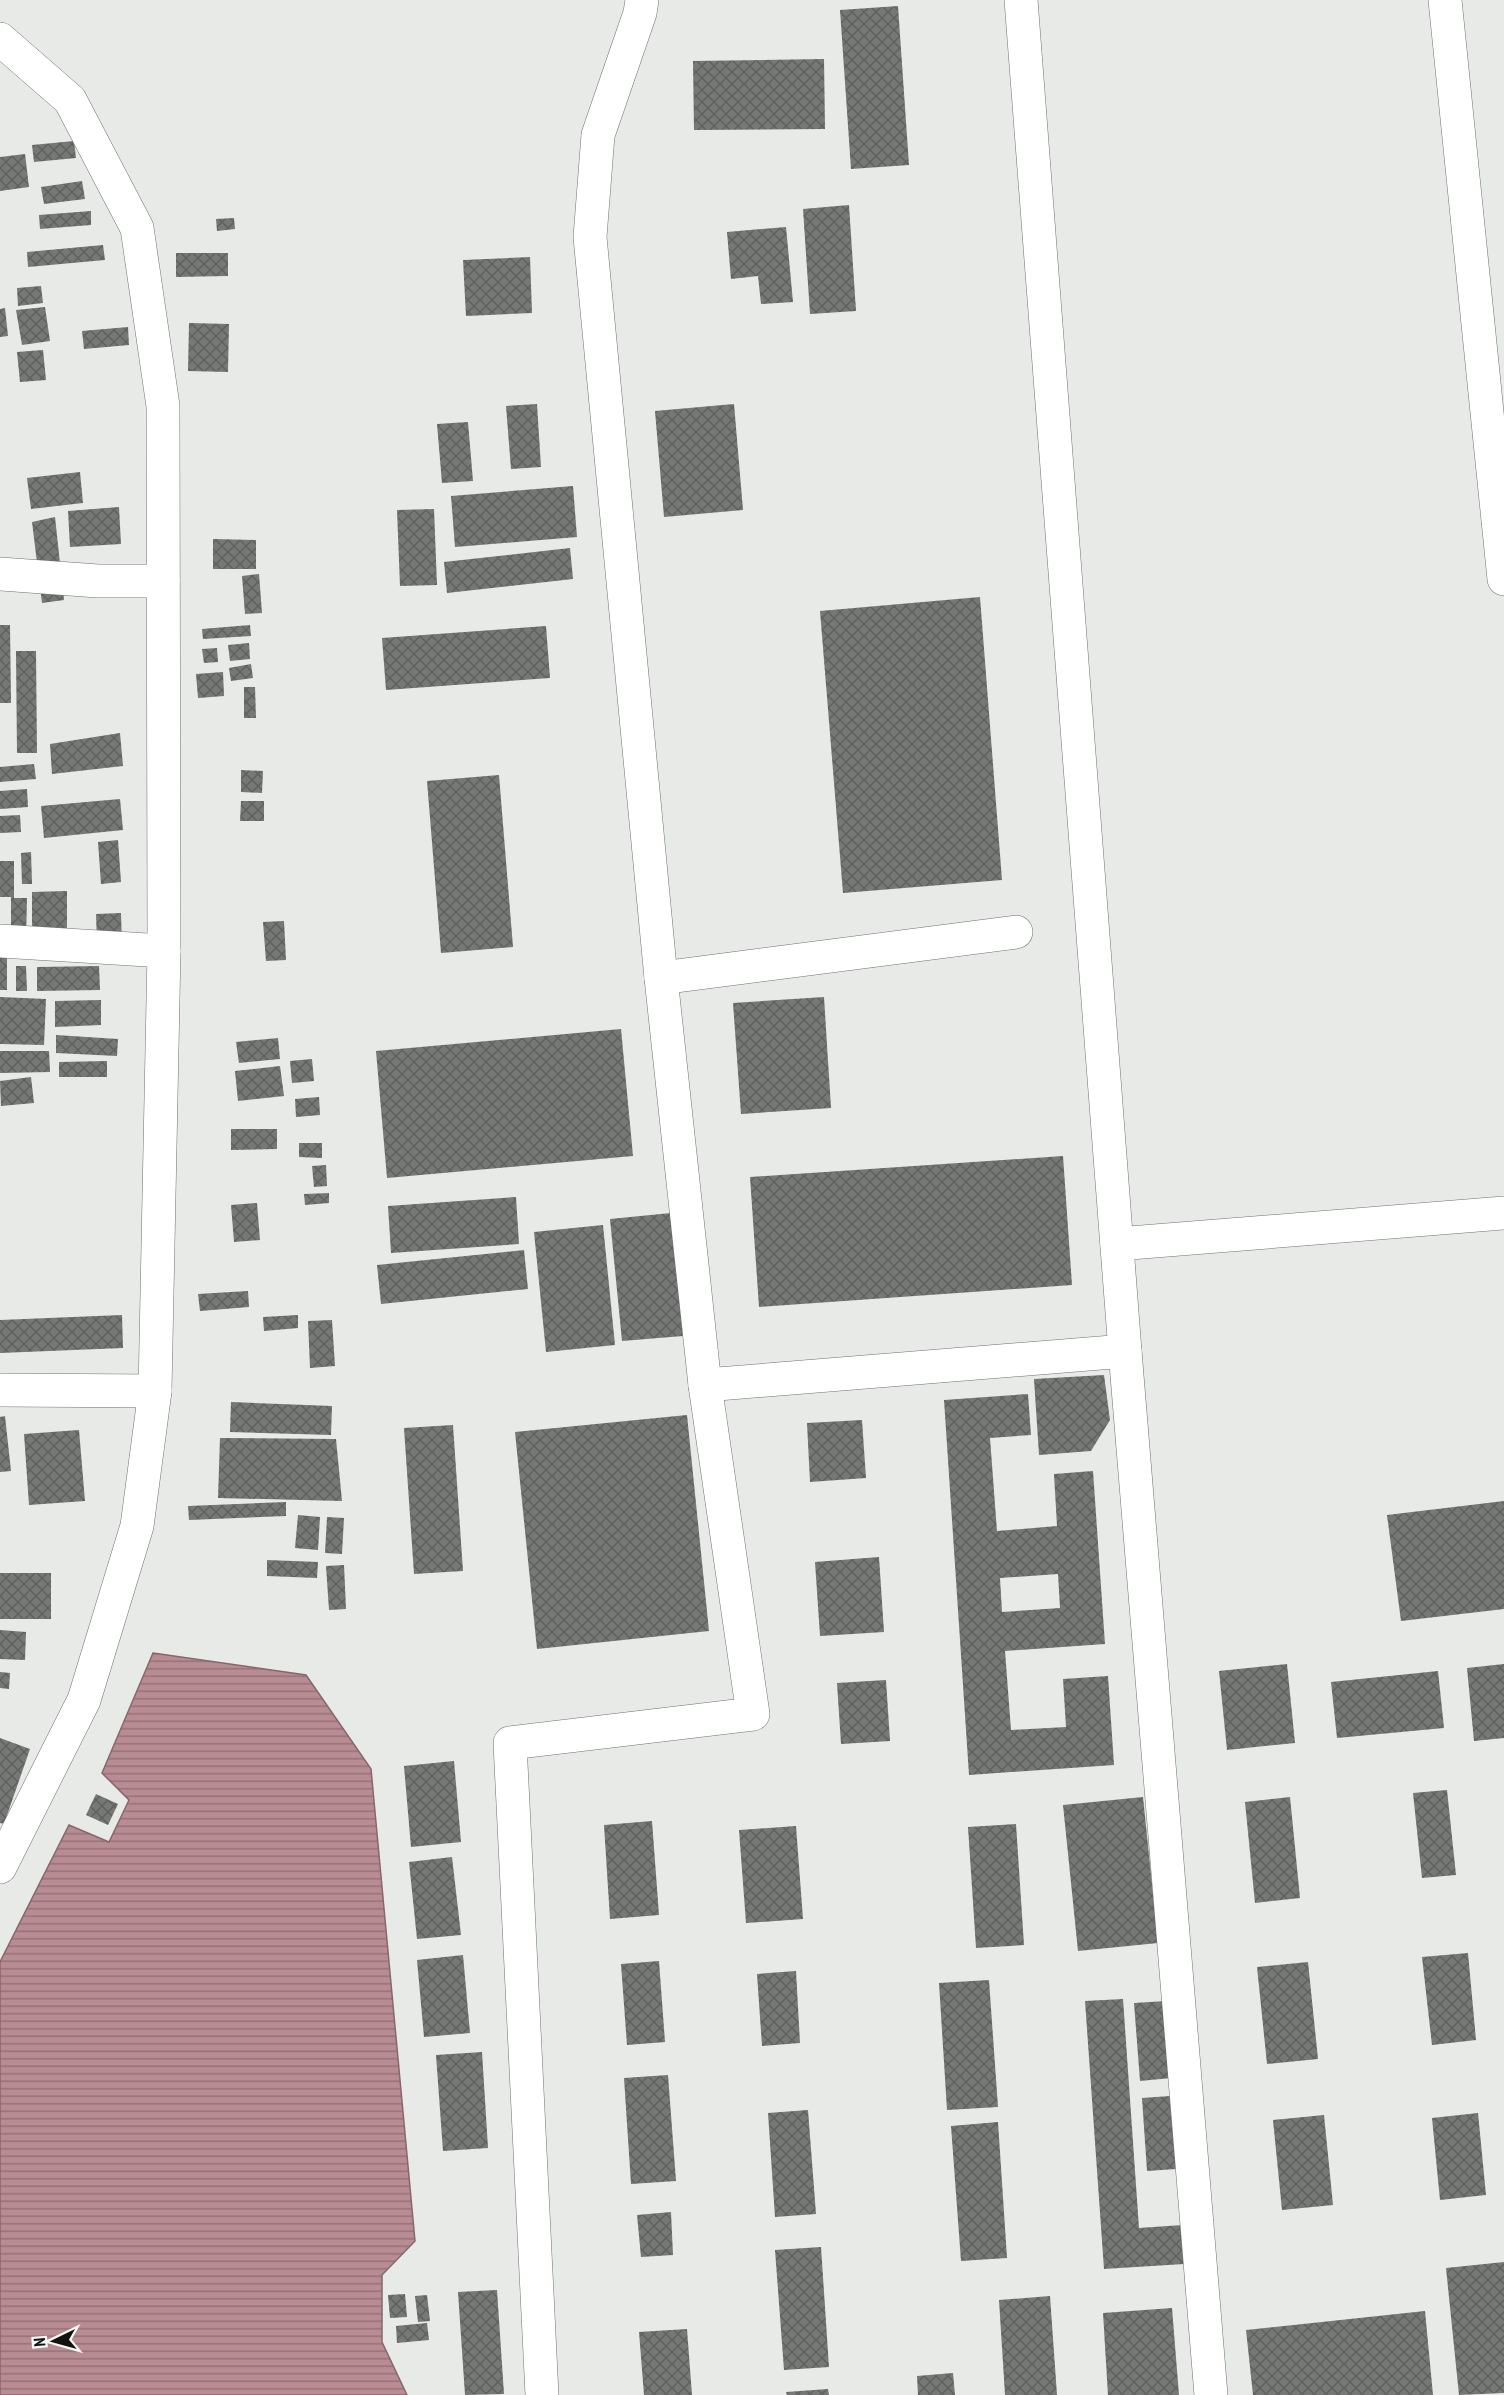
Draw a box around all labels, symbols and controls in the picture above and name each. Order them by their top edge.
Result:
north arrow [24,2311,84,2371]
text: N [29,2337,49,2347]

